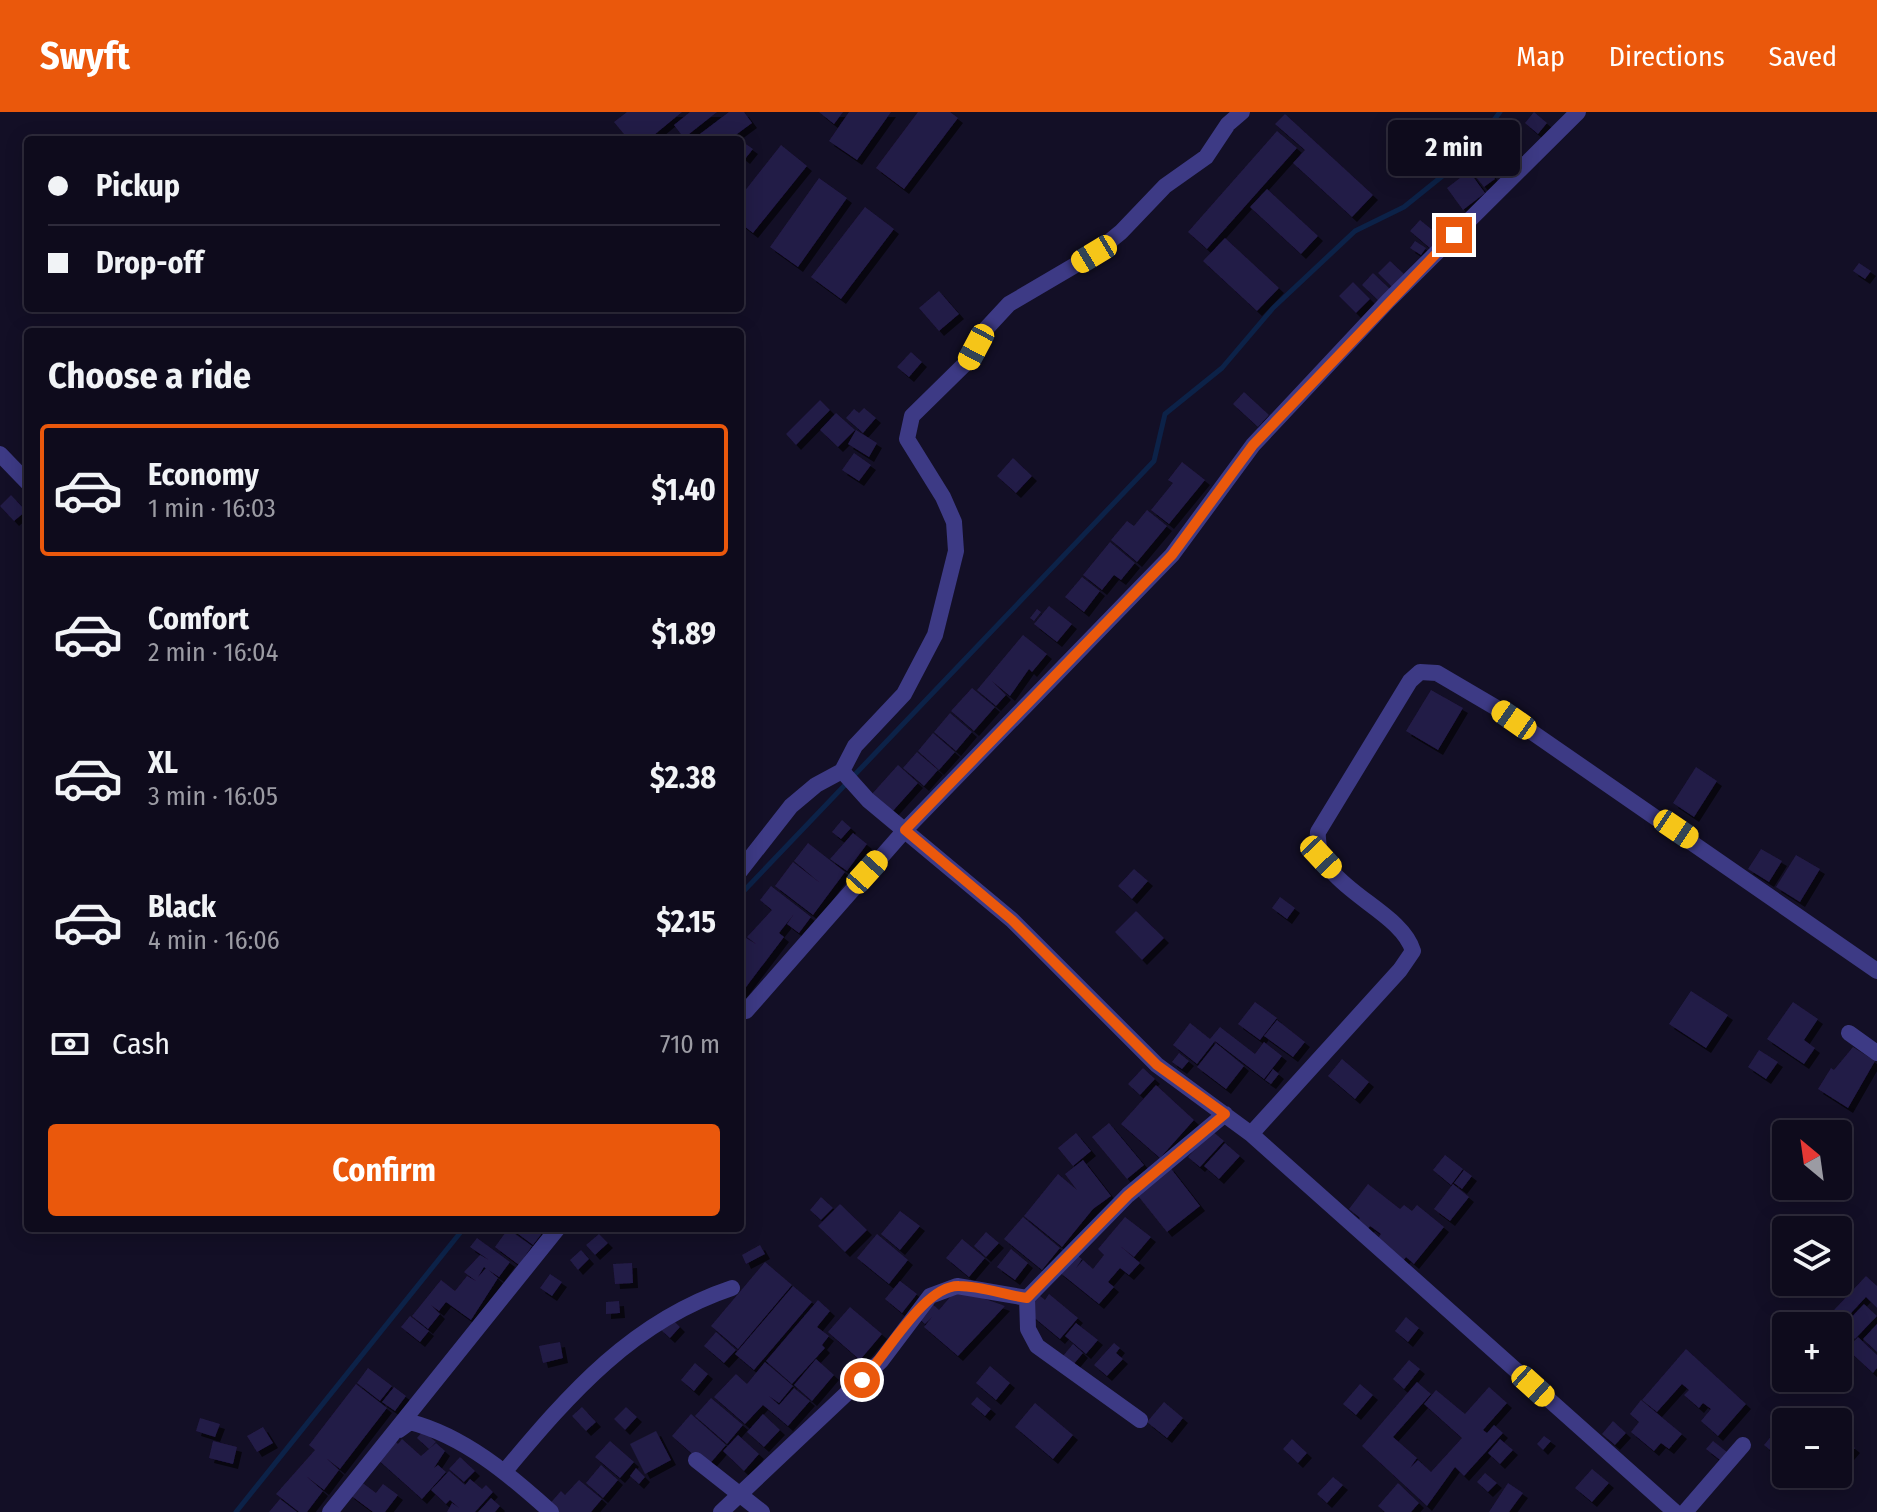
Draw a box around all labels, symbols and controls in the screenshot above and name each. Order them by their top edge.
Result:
text: Swyft [40,33,130,79]
text: Map [1516,40,1565,73]
text: Directions [1609,40,1725,73]
text: Saved [1769,40,1837,73]
callout: 2 min [1388,119,1520,175]
text: 2 min [1425,132,1483,163]
text: Pickup [96,168,180,204]
route end [1436,217,1472,253]
car [1067,231,1121,277]
text: Drop-off [96,245,203,281]
car [954,320,998,374]
text: Choose a ride [48,354,251,398]
icon: car [52,454,124,526]
text: Economy [148,457,259,493]
text: $1.40 [651,472,716,508]
text: 1 min · 16:03 [148,493,276,524]
icon: car [52,598,124,670]
text: Comfort [148,601,249,637]
text: $1.89 [652,616,716,652]
text: 2 min · 16:04 [148,637,278,668]
car [1487,696,1541,744]
icon: car [52,742,124,814]
text: XL [148,745,178,781]
text: $2.38 [650,760,716,796]
text: 3 min · 16:05 [148,781,278,812]
car [1649,806,1703,852]
car [1296,831,1346,883]
car [842,846,892,898]
icon: car [52,886,124,958]
text: Black [148,889,216,925]
text: $2.15 [656,904,716,940]
text: 4 min · 16:06 [148,925,280,956]
icon: cash [48,1022,92,1066]
text: Cash [112,1026,170,1062]
text: 710 m [660,1029,720,1060]
north arrow [1772,1120,1852,1200]
map controls [1772,1120,1852,1488]
button: Confirm [48,1124,720,1216]
button: layers [1772,1216,1852,1296]
button: + [1772,1312,1852,1392]
car [1507,1361,1559,1411]
route start [844,1362,880,1398]
button: − [1772,1408,1852,1488]

